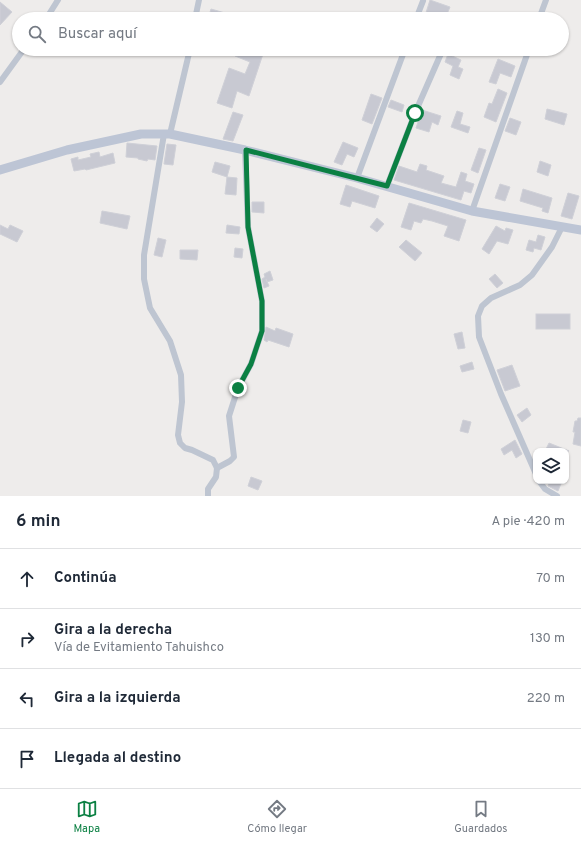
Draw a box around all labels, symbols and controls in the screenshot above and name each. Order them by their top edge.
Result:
search box [12,12,569,56]
icon: search [26,23,48,45]
text: Buscar aquí [58,25,137,44]
route start [406,104,424,122]
route end [229,379,247,397]
map controls [533,448,569,484]
button: layers [533,448,569,484]
text: 6 min [16,511,60,533]
text: A pie · 420 m [491,514,565,530]
icon: ahead [16,568,38,590]
text: Continúa [54,569,116,588]
text: 70 m [536,571,565,587]
text: Gira a la derecha [54,621,172,640]
icon: right [16,628,38,650]
text: 130 m [530,631,565,647]
text: Vía de Evitamiento Tahuishco [54,640,224,656]
icon: left [16,688,38,710]
text: Gira a la izquierda [54,689,181,708]
text: 220 m [527,691,565,707]
icon: arrive [16,748,38,770]
text: Llegada al destino [54,749,181,768]
tab: Mapa [74,798,100,836]
tab: Cómo llegar [247,798,307,836]
tab: Guardados [454,798,507,836]

